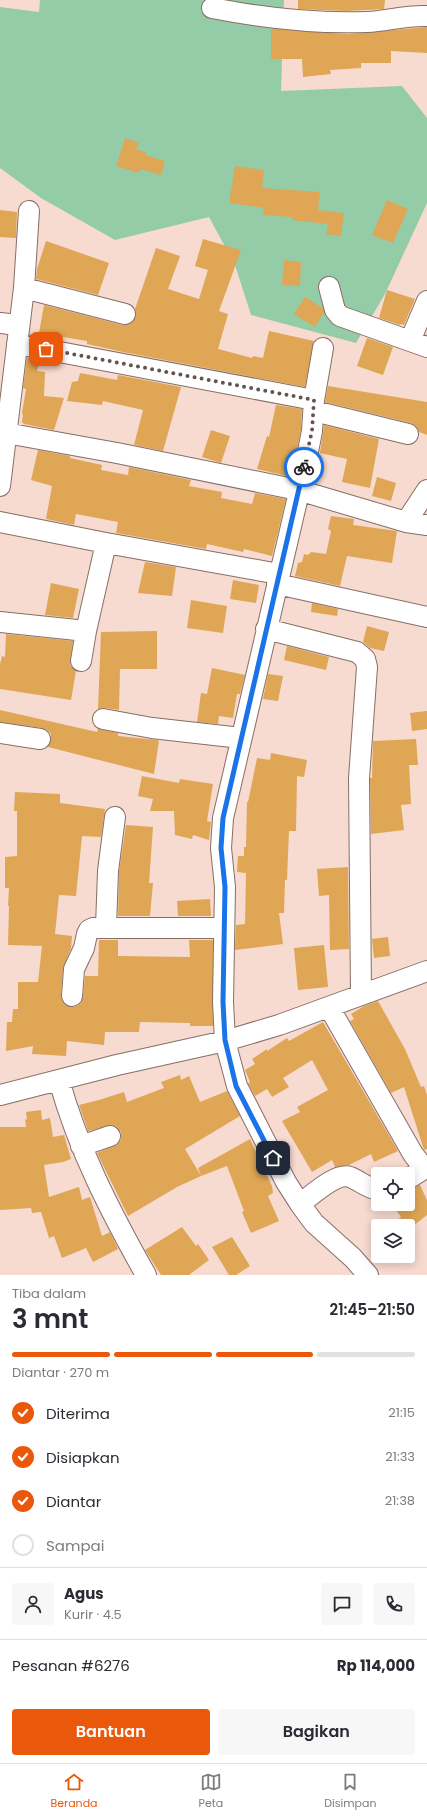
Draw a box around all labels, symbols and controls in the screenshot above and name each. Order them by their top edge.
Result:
pin [29,332,63,366]
icon: bag [35,338,57,360]
courier [284,447,324,487]
icon: bike [293,456,315,478]
pin [256,1141,290,1175]
icon: home [262,1147,284,1169]
map controls [371,1167,415,1263]
button: locate [371,1167,415,1211]
button: layers [371,1219,415,1263]
text: Tiba dalam [12,1284,86,1303]
text: 21:45–21:50 [330,1299,415,1320]
text: 3 mnt [12,1301,88,1337]
text: Diantar · 270 m [12,1363,109,1382]
icon: check [12,1402,34,1424]
text: Diterima [46,1403,110,1424]
text: 21:15 [388,1403,415,1422]
icon: check [12,1446,34,1468]
text: Disiapkan [46,1447,120,1468]
text: 21:33 [385,1447,415,1466]
icon: check [12,1490,34,1512]
text: Diantar [46,1491,101,1512]
text: 21:38 [385,1491,415,1510]
text: Sampai [46,1535,104,1556]
button: person [12,1583,54,1625]
text: Agus [64,1583,104,1604]
button: chat [321,1583,363,1625]
button: phone [373,1583,415,1625]
text: Kurir · 4.5 [64,1605,122,1624]
text: Pesanan #6276 [12,1655,130,1676]
text: Rp 114,000 [337,1655,415,1676]
button: Bantuan [12,1709,210,1755]
button: Bagikan [218,1709,415,1755]
tab: Beranda [51,1771,98,1812]
tab: Peta [199,1771,223,1812]
tab: Disimpan [324,1771,376,1812]

